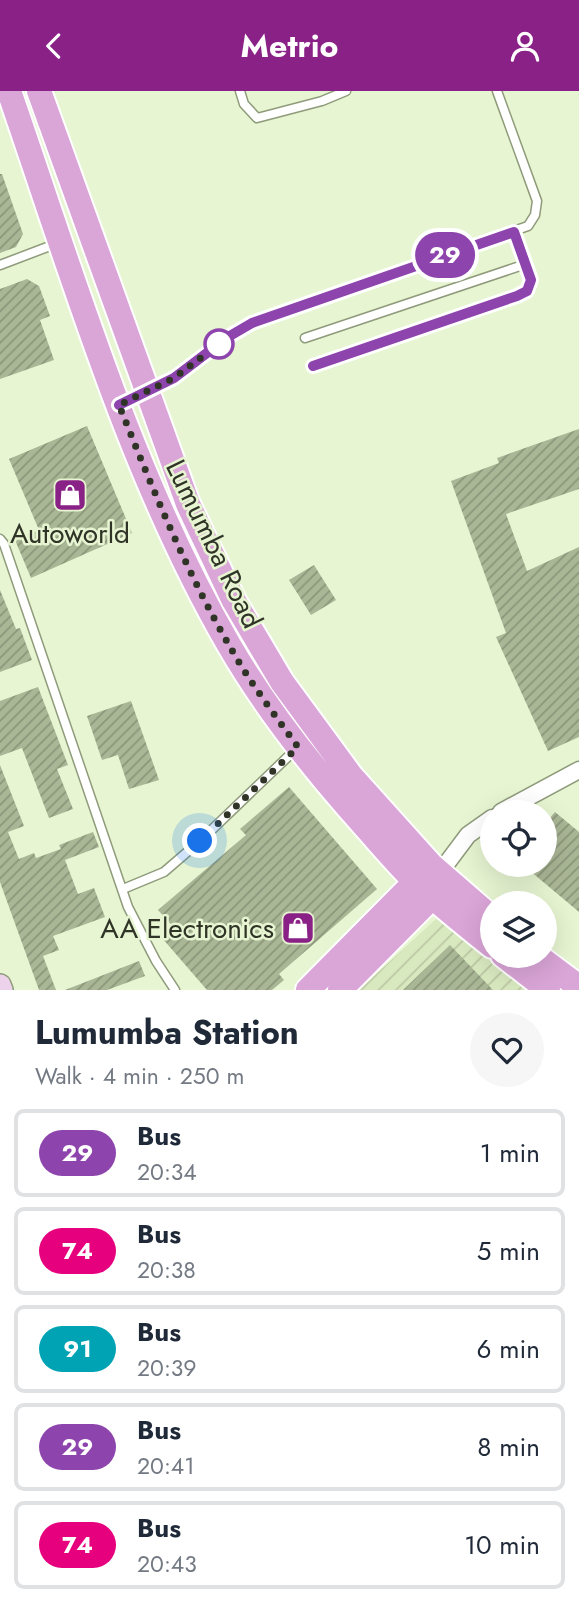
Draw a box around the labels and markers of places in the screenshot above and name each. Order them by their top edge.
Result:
unlabelled marker [204,329,234,359]
shop icon: Autoworld [51,476,89,514]
place label: Autoworld [10,513,130,554]
place label: AA Electronics [100,908,274,949]
shop icon: AA Electronics [279,909,317,947]

